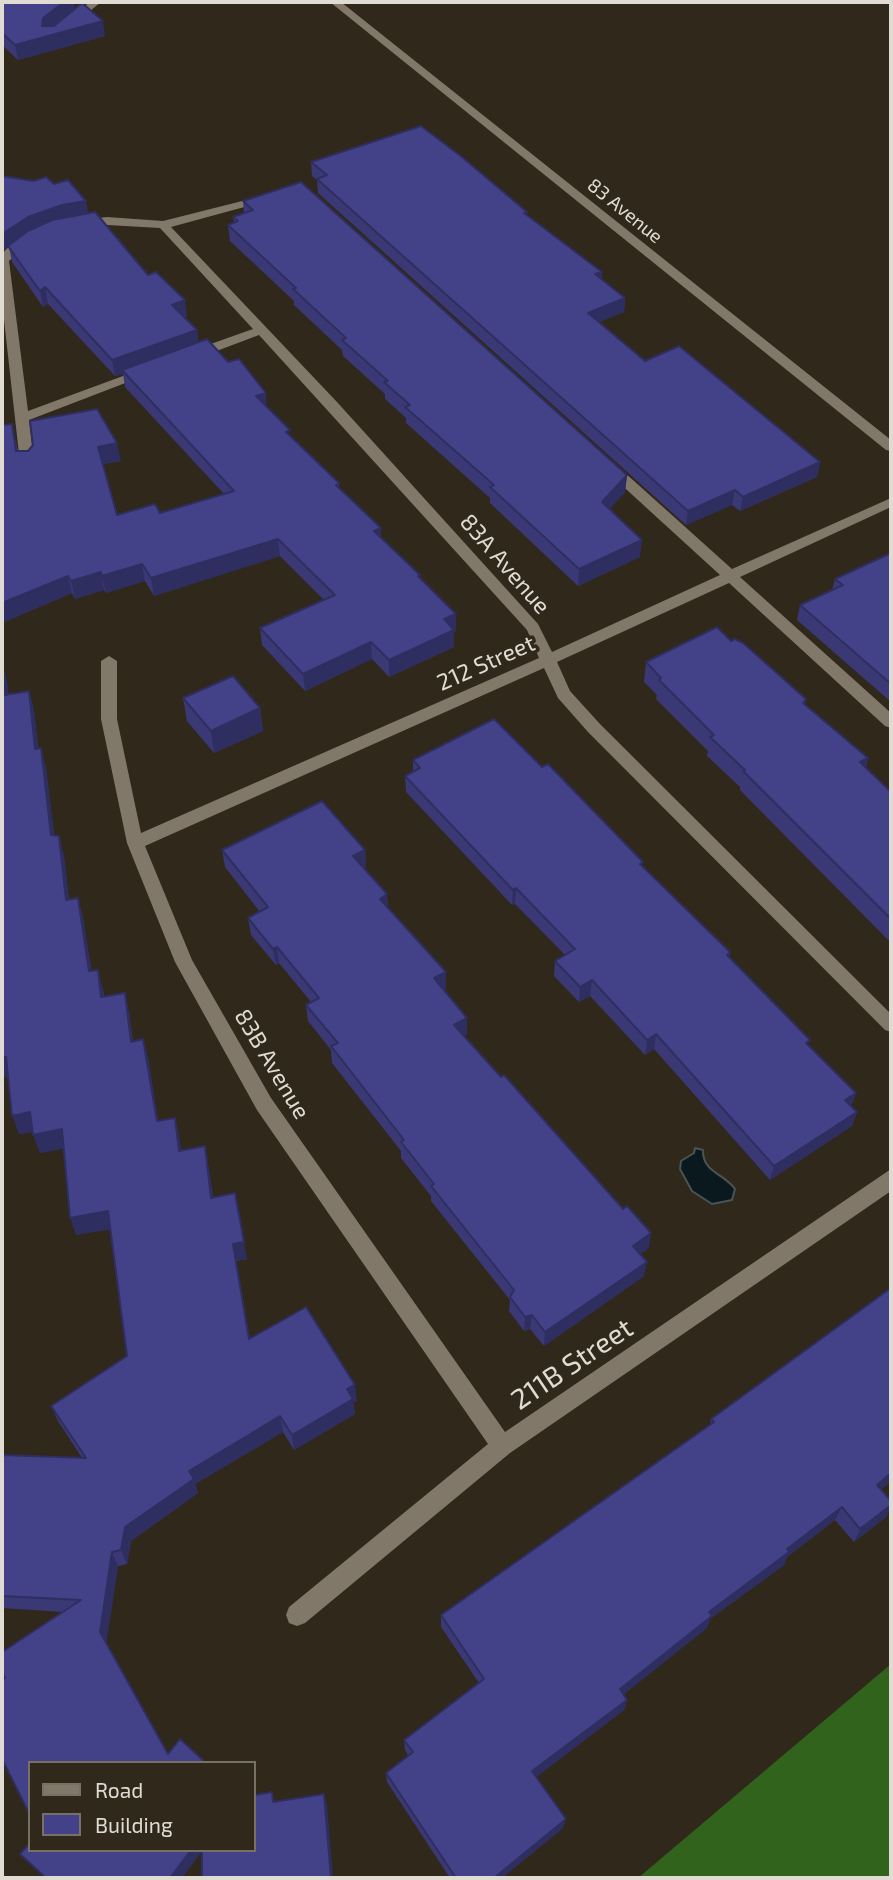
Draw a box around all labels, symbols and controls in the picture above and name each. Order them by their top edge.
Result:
street label: 83 Avenue [583,174,667,248]
street label: 83A Avenue [454,508,556,620]
street label: 212 Street [433,629,539,697]
street label: 83B Avenue [228,1004,316,1124]
street label: 211B Street [505,1311,639,1417]
legend [28,1761,256,1852]
text: Road [95,1777,143,1802]
text: Building [95,1812,173,1837]

